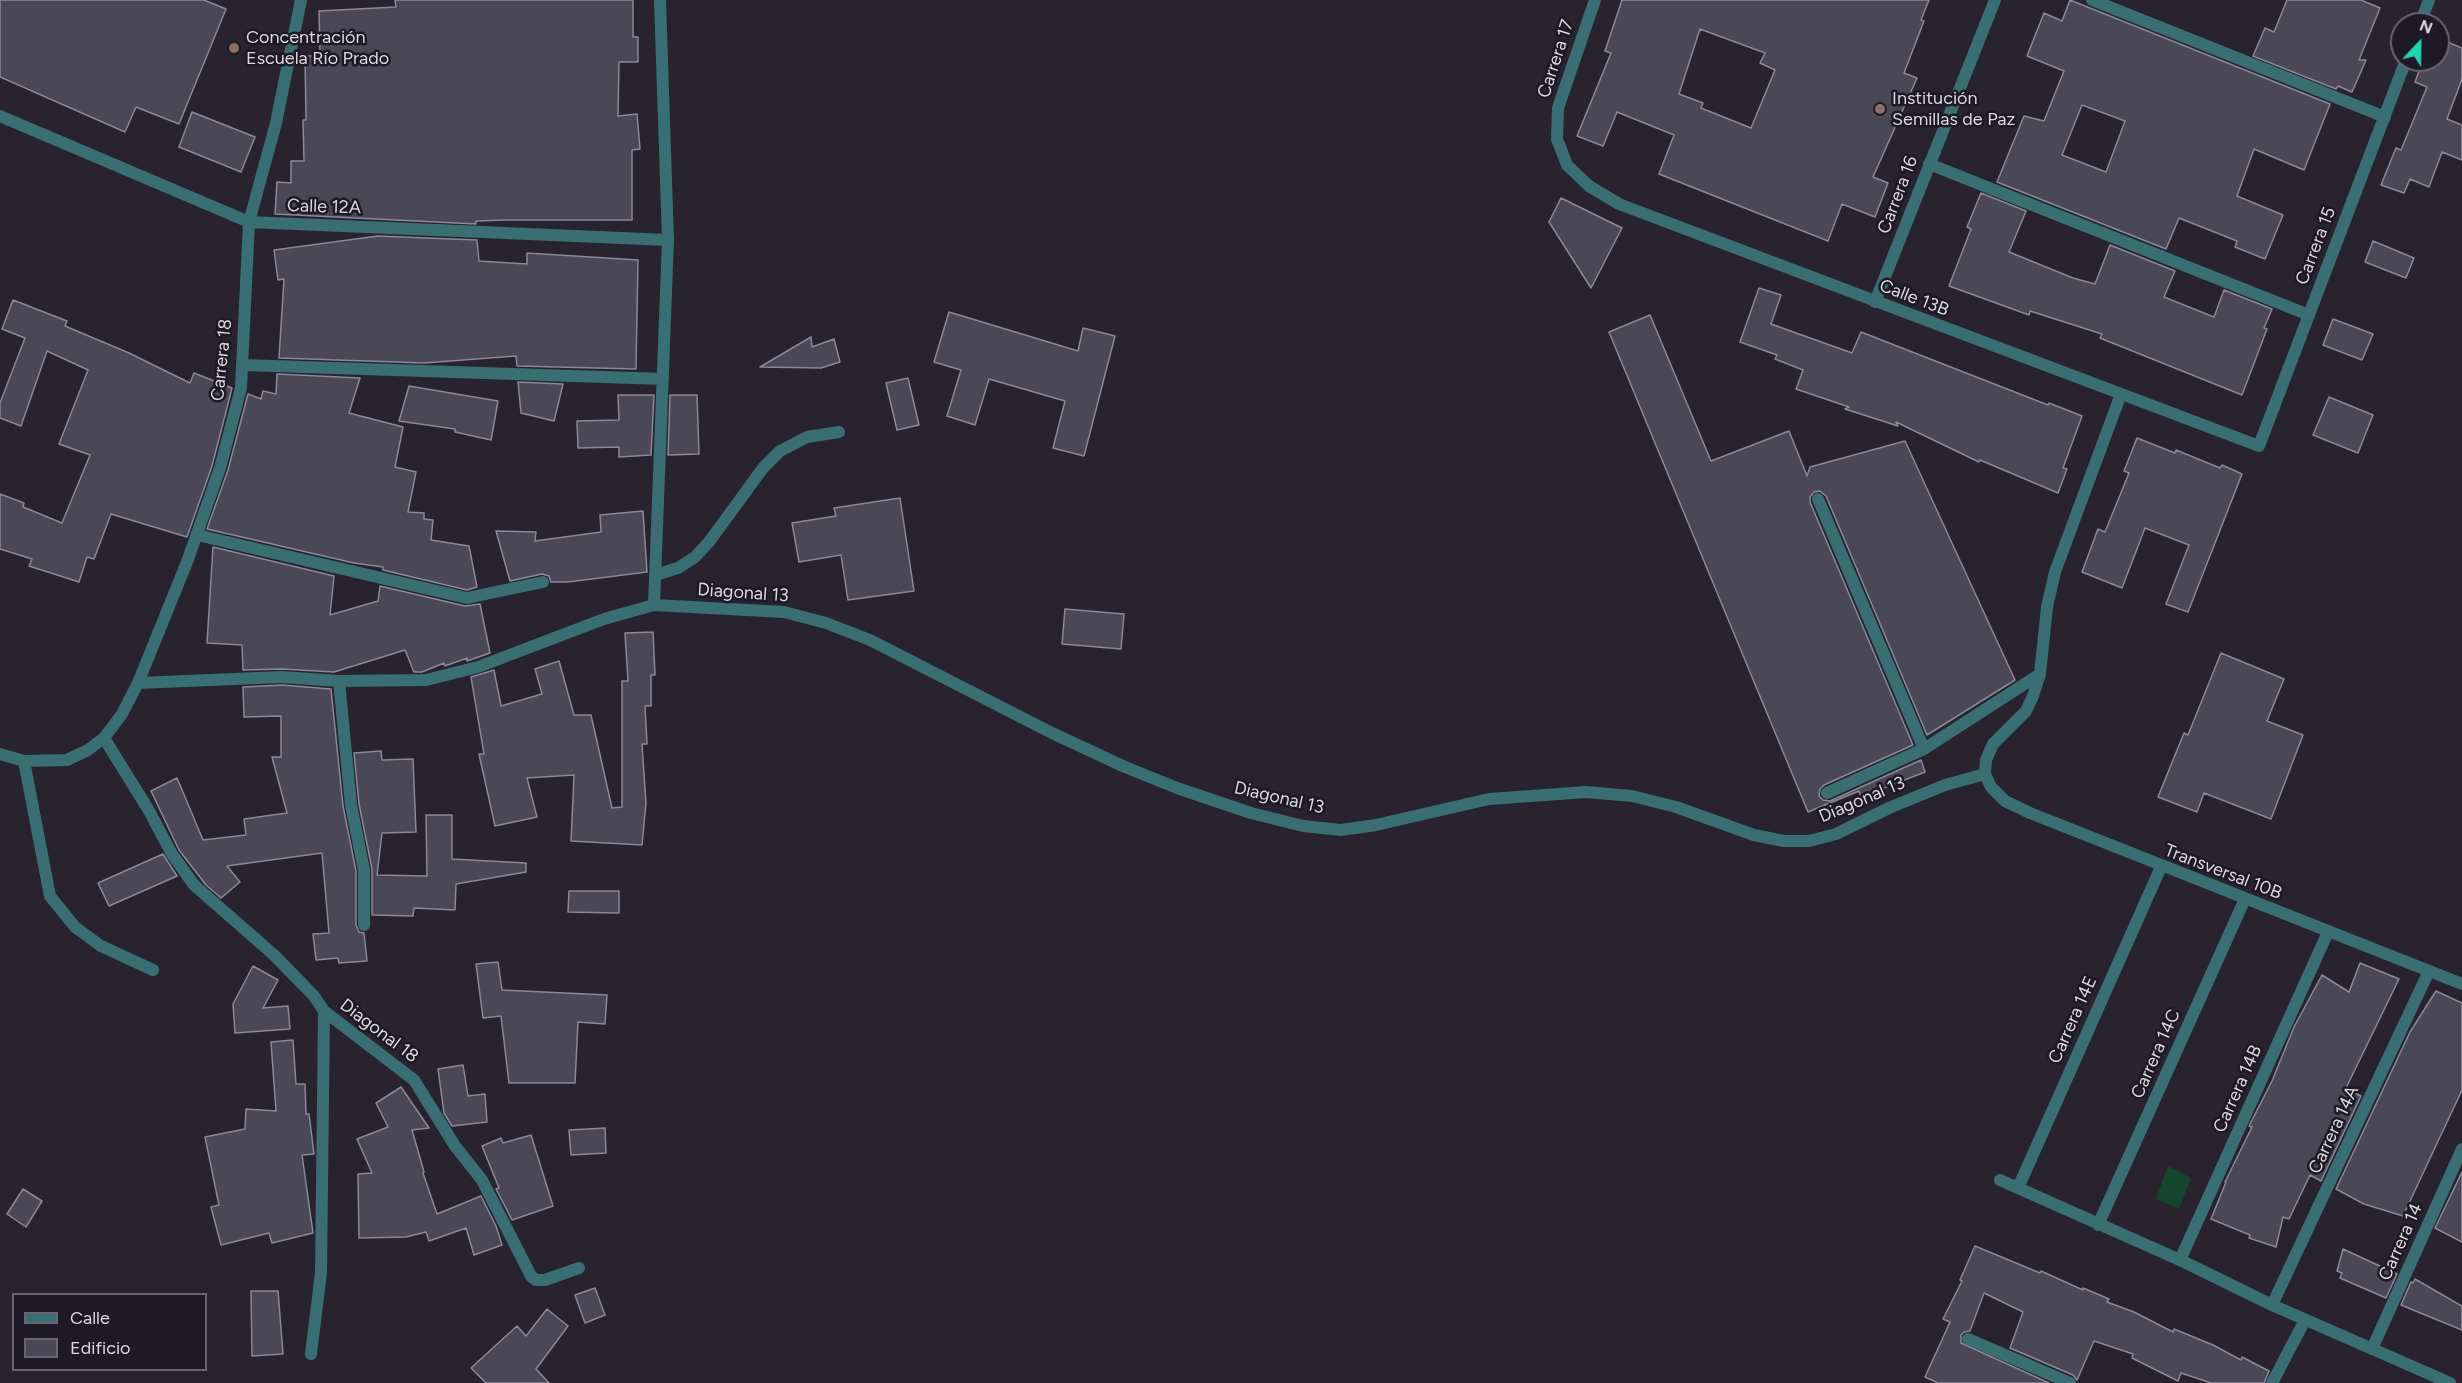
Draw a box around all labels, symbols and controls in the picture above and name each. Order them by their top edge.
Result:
north arrow [2390,12,2450,72]
text: N [2417,16,2435,38]
street label: Carrera 17 [1533,17,1579,101]
place label: Concentración Escuela Río Prado [246,27,389,70]
marker: Concentración Escuela Río Prado [227,41,241,55]
place label: Institución Semillas de Paz [1892,88,2015,130]
marker: Institución Semillas de Paz [1873,102,1887,116]
street label: Carrera 16 [1873,153,1923,237]
street label: Calle 12A [287,195,361,219]
street label: Carrera 15 [2291,204,2341,288]
street label: Calle 13B [1876,275,1952,321]
street label: Carrera 18 [207,318,237,402]
street label: Diagonal 13 [697,579,789,607]
street label: Diagonal 13 [1816,772,1908,828]
street label: Diagonal 13 [1232,777,1326,819]
street label: Transversal 10B [2161,840,2285,904]
street label: Carrera 14E [2044,973,2102,1067]
street label: Diagonal 18 [335,994,423,1068]
street label: Carrera 14C [2127,1006,2185,1102]
street label: Carrera 14B [2209,1042,2267,1136]
street label: Carrera 14A [2304,1083,2364,1177]
street label: Carrera 14 [2374,1200,2428,1284]
legend [12,1293,207,1371]
text: Calle [70,1307,110,1329]
text: Edificio [70,1337,131,1359]

